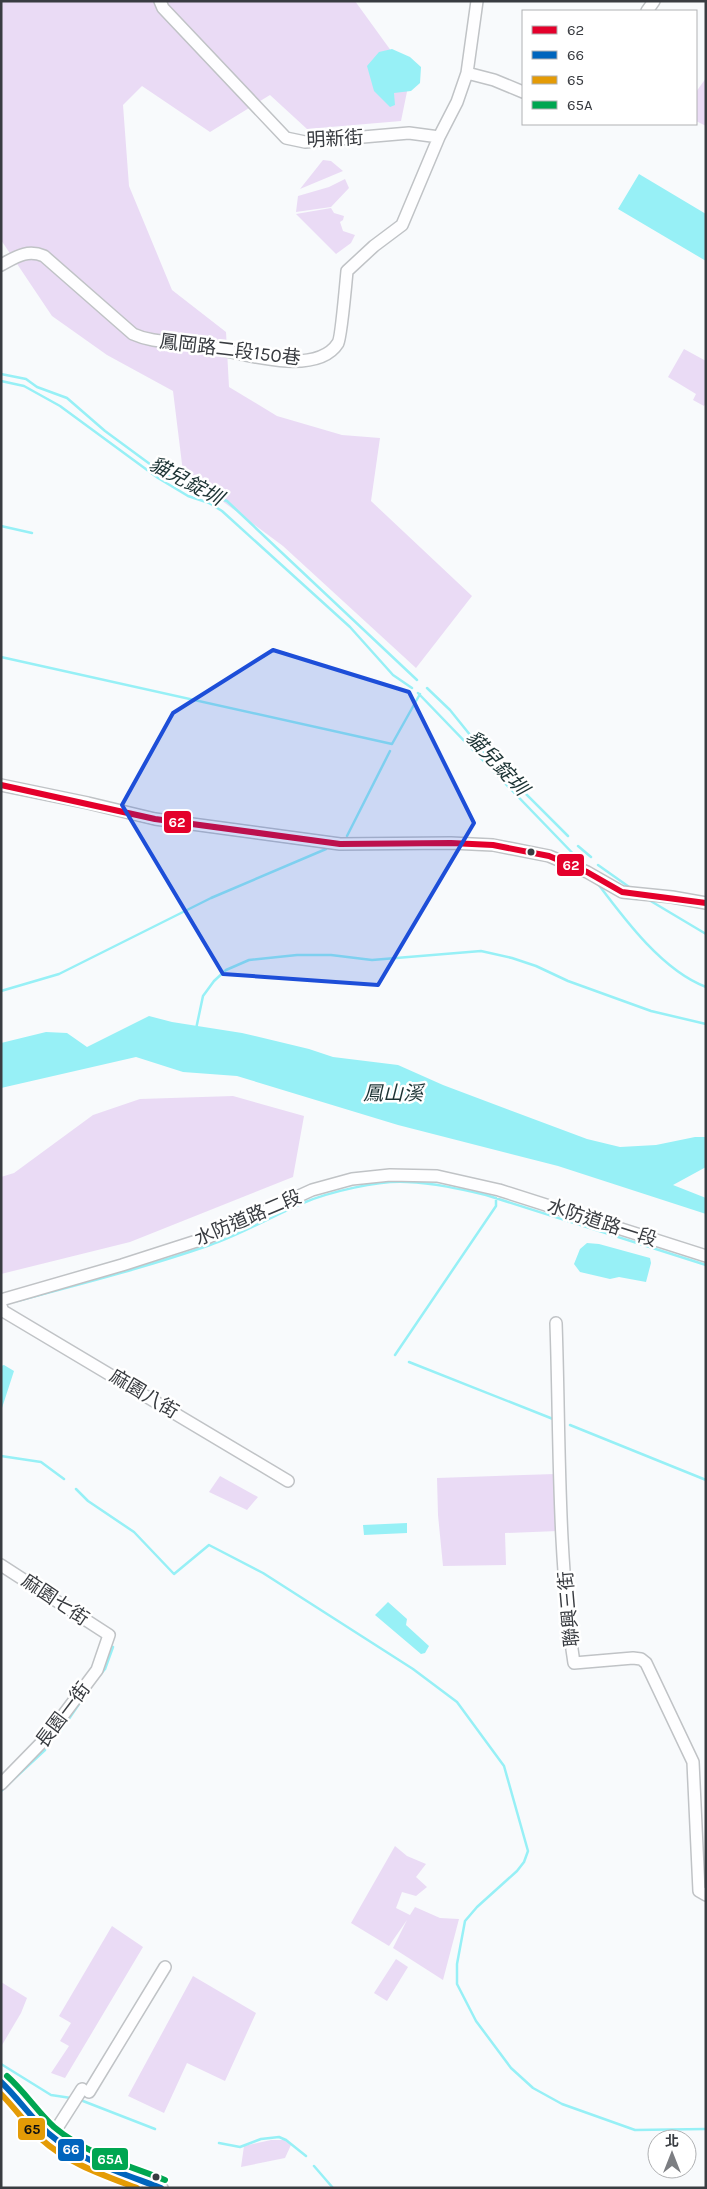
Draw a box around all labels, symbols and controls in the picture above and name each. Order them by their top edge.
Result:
legend [522,10,697,125]
text: 62 [567,21,584,39]
text: 66 [567,46,584,64]
text: 65 [567,71,584,89]
text: 65A [567,96,593,114]
street label: 明新街 [306,127,364,151]
street label: 鳳岡路二段150巷 [158,330,302,370]
water label: 貓兒錠圳 [145,452,229,511]
water label: 貓兒錠圳 [461,726,535,802]
line badge: 62 [163,810,192,834]
text: 62 [169,814,185,831]
unlabelled marker [526,847,536,857]
line badge: 62 [556,853,585,877]
text: 62 [563,857,579,874]
water label: 鳳山溪 [363,1082,426,1105]
street label: 水防道路二段 [191,1186,305,1250]
street label: 水防道路一段 [544,1195,660,1251]
street label: 麻園八街 [106,1365,182,1423]
street label: 麻園七街 [17,1570,93,1630]
street label: 聯興三街 [555,1570,583,1648]
street label: 長園一街 [31,1678,95,1752]
line badge: 65 [17,2117,46,2141]
text: 65 [24,2121,40,2138]
north arrow [647,2129,697,2179]
text: 北 [665,2133,679,2150]
line badge: 66 [57,2138,85,2162]
text: 66 [63,2141,80,2158]
line badge: 65A [91,2147,129,2171]
text: 65A [97,2151,123,2168]
unlabelled marker [151,2172,161,2182]

